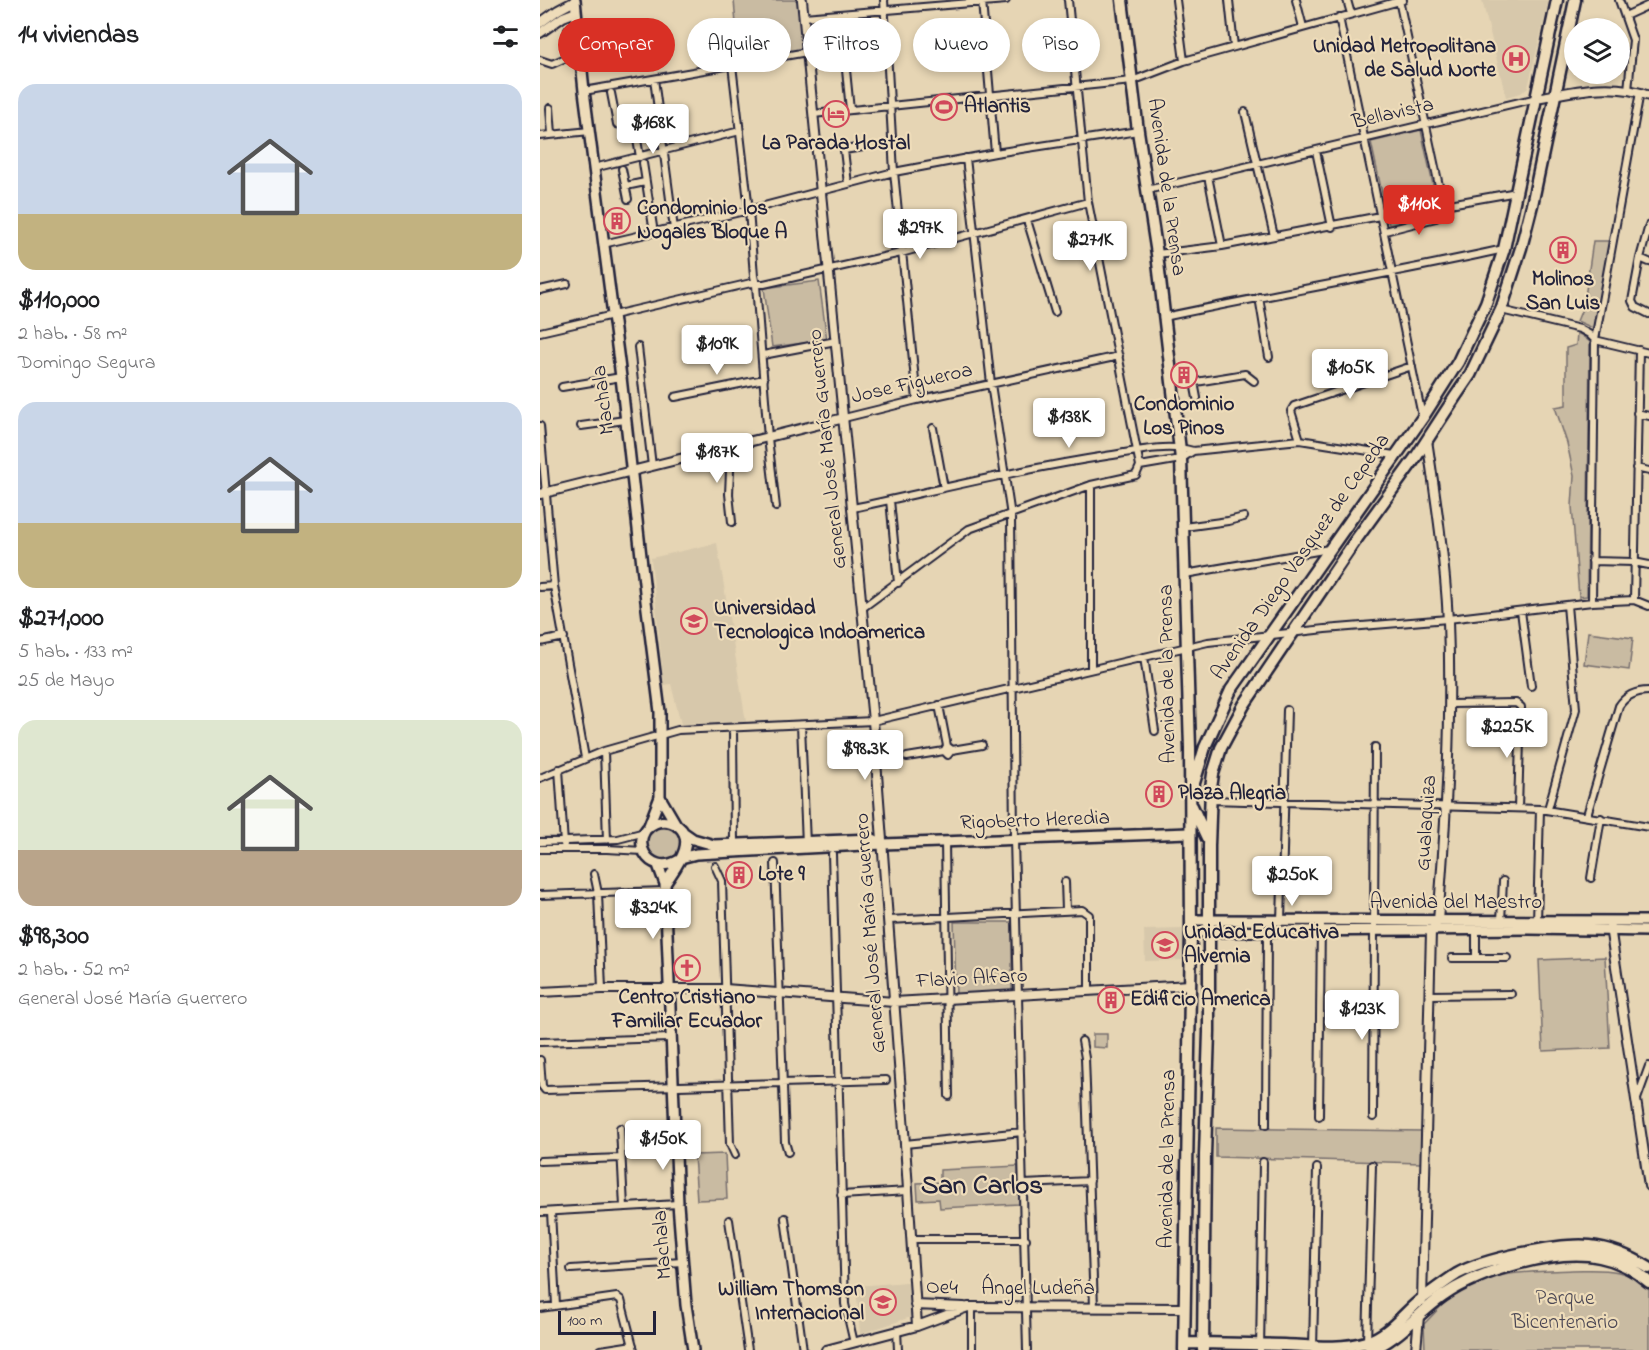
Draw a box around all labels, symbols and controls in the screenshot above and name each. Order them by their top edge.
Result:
text: 14 viviendas [18,17,139,55]
chip: Comprar [558,18,675,72]
chip: Alquilar [687,18,791,72]
chip: Filtros [803,18,901,72]
chip: Nuevo [913,18,1010,72]
chip: Piso [1022,18,1100,72]
map controls [1564,18,1630,84]
button: layers [1564,18,1630,84]
icon: filters [489,20,522,53]
place label: Unidad Metropolitana de Salud Norte [1313,32,1497,86]
hospital icon: Unidad Metropolitana de Salud Norte [1501,44,1531,74]
street label: Bellavista [1348,90,1437,138]
sports icon: Atlantis [929,92,959,122]
place label: Atlantis [964,92,1031,122]
street label: Avenida de la Prensa [1139,96,1193,278]
hotel icon: La Parada Hostal [821,99,851,129]
pin: $168K [611,104,695,155]
text: $168K [631,109,675,138]
icon: home [216,123,324,231]
place label: La Parada Hostal [762,129,911,159]
pin: $110K [1377,185,1461,236]
text: $110K [1397,190,1441,219]
place label: Condominio los Nogales Bloque A [637,194,787,250]
building icon: Condominio los Nogales Bloque A [602,206,632,236]
pin: $297K [878,209,962,260]
text: $297K [897,214,943,243]
pin: $271K [1048,221,1132,272]
text: $271K [1067,226,1113,255]
building icon: Molinos San Luis [1548,235,1578,265]
place label: Molinos San Luis [1526,265,1601,319]
text: $110,000 [18,282,100,320]
text: 2 hab. · 58 m² [18,320,128,349]
pin: $109K [675,325,759,376]
street label: General José María Guerrero [800,328,856,570]
text: $109K [696,330,738,359]
text: Domingo Segura [18,349,156,378]
pin: $105K [1308,349,1392,400]
text: $105K [1326,354,1374,383]
street label: Jose Figueroa [848,355,976,414]
building icon: Condominio Los Pinos [1169,360,1199,390]
street label: Machala [585,364,623,436]
place label: Condominio Los Pinos [1134,390,1234,444]
pin: $138K [1027,398,1111,449]
text: $138K [1047,403,1091,432]
street label: Avenida Diego Vasquez de Cepeda [1204,427,1400,688]
pin: $187K [675,433,759,484]
text: $187K [695,438,739,467]
icon: home [216,441,324,549]
street label: Avenida de la Prensa [1151,584,1185,764]
place label: Universidad Tecnologica Indoamerica [714,594,925,650]
text: $271,000 [18,600,104,638]
school or university icon: Universidad Tecnologica Indoamerica [679,606,709,636]
text: 5 hab. · 133 m² [18,638,133,667]
text: 25 de Mayo [18,667,115,696]
pin: $225K [1465,708,1549,759]
text: $225K [1480,713,1534,742]
pin: $98.3K [816,730,914,781]
text: $98.3K [841,735,889,764]
icon: home [216,759,324,867]
street label: Gualaquiza [1409,774,1445,872]
building icon: Plaza Alegria [1144,779,1174,809]
place label: Plaza Alegria [1178,779,1286,811]
street label: Rigoberto Heredia [960,803,1110,841]
street label: General José María Guerrero [848,812,894,1054]
pin: $250K [1250,856,1334,907]
building icon: Lote 9 [724,860,754,890]
place label: Lote 9 [758,860,805,890]
text: $250K [1266,861,1318,890]
street label: Avenida del Maestro [1370,888,1542,918]
pin: $324K [611,889,695,940]
text: $324K [629,894,677,923]
text: $98,300 [18,918,89,956]
place label: Unidad Educativa Alvernia [1184,918,1339,972]
school or university icon: Unidad Educativa Alvernia [1150,930,1180,960]
church icon: Centro Cristiano Familiar Ecuador [672,953,702,983]
text: 2 hab. · 52 m² [18,956,130,985]
street label: Flavio Alfaro [915,961,1029,997]
place label: Centro Cristiano Familiar Ecuador [611,983,762,1037]
text: General José María Guerrero [18,985,247,1014]
building icon: Edificio America [1096,985,1126,1015]
place label: Edificio America [1130,985,1271,1015]
pin: $123K [1320,990,1404,1041]
text: $123K [1339,995,1385,1024]
street label: Avenida de la Prensa [1151,1069,1185,1249]
pin: $150K [621,1120,705,1171]
text: $150K [639,1125,687,1154]
district label: San Carlos [921,1167,1043,1206]
street label: Machala [646,1209,680,1281]
street label: Oe4 [925,1272,959,1304]
street label: Ángel Ludeña [981,1273,1095,1306]
place label: William Thomson Internacional [718,1275,864,1329]
park label: Parque Bicentenario [1511,1284,1618,1338]
school or university icon: William Thomson Internacional [868,1287,898,1317]
scale bar [558,1308,656,1336]
text: 100 m [567,1309,602,1333]

